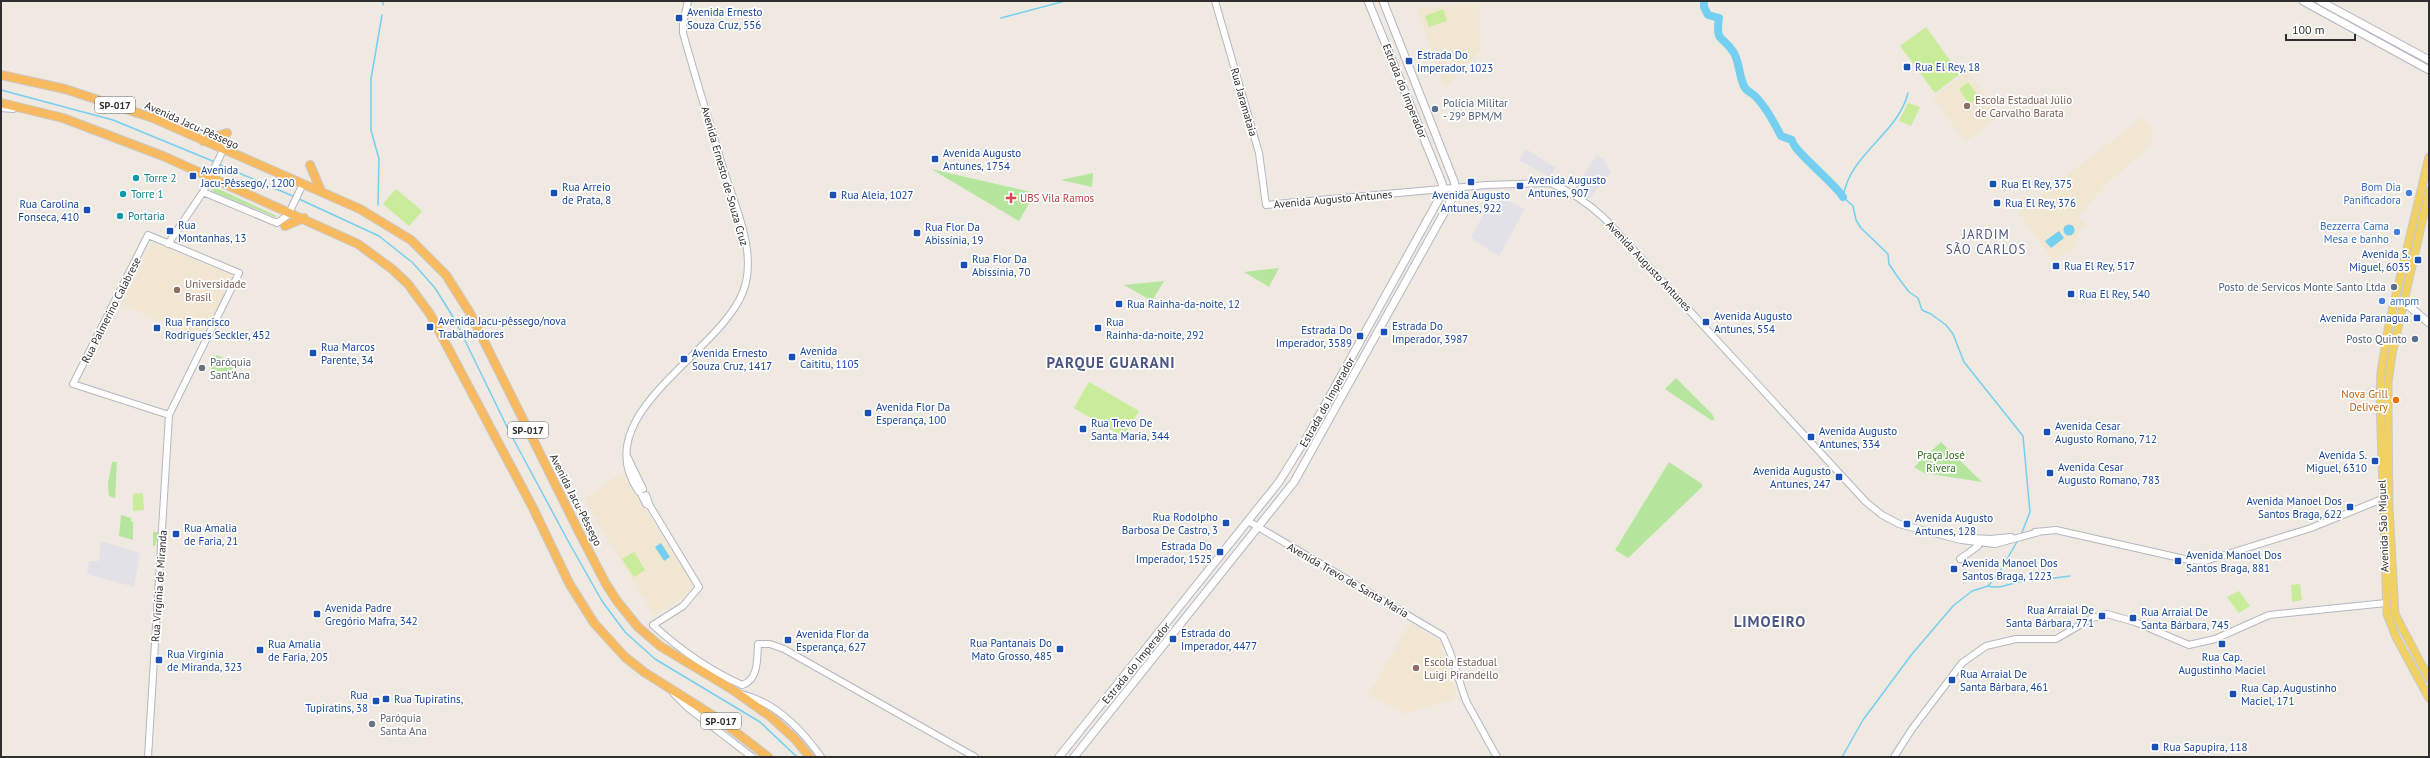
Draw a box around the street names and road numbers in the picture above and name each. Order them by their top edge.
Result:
street label: Estrada do Imperador [1380,42,1430,141]
street label: Rua Jaramataia [1228,66,1260,138]
road number: SP-017 [95,97,135,113]
street label: Avenida Jacu-Pêssego [143,98,241,152]
street label: Avenida Ernesto de Souza Cruz [698,105,752,247]
street label: Avenida Augusto Antunes [1273,187,1393,211]
street label: Avenida Augusto Antunes [1603,218,1695,315]
street label: Rua Palmerino Calabrese [78,254,144,365]
street label: Estrada do Imperador [1296,354,1358,450]
road number: SP-017 [508,422,548,438]
street label: Avenida Jacu-Pêssego [547,452,605,548]
street label: Avenida São Miguel [2374,479,2392,572]
street label: Rua Virgínia de Miranda [148,530,170,642]
street label: Avenida Trevo de Santa Maria [1285,539,1411,621]
street label: Estrada do Imperador [1099,619,1173,707]
road number: SP-017 [701,713,741,729]

